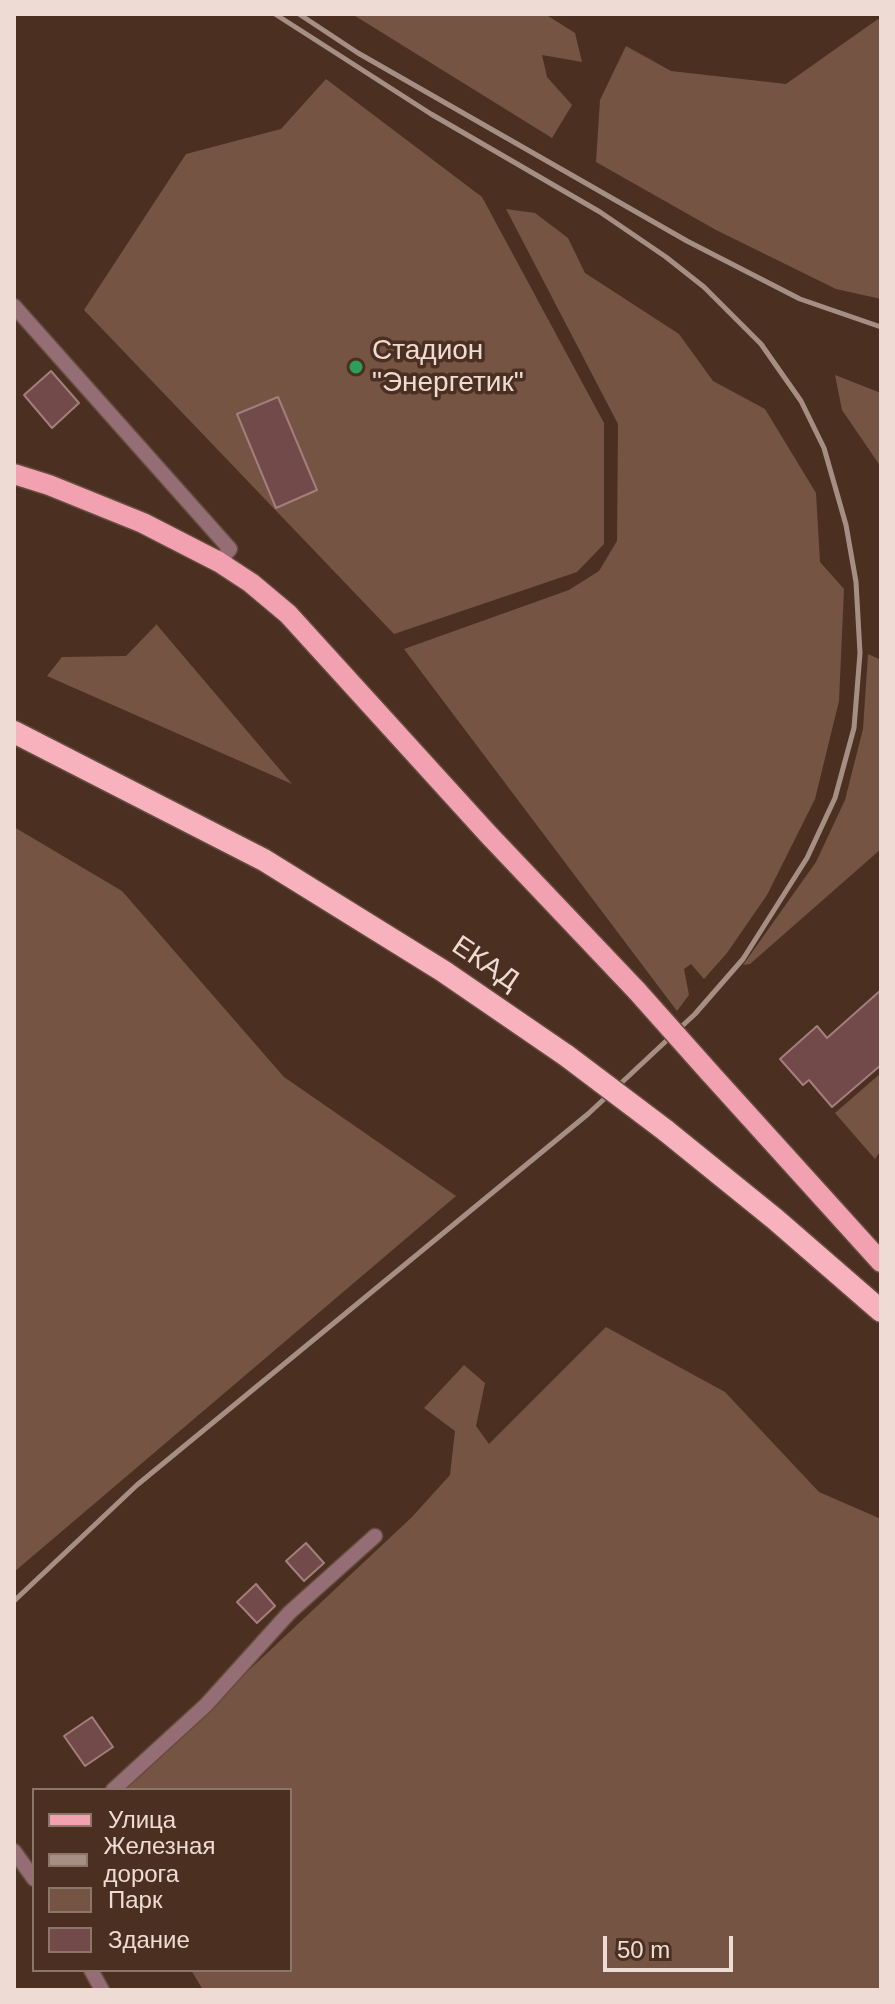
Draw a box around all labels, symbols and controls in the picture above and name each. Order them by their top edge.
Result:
place label: Стадион "Энергетик" [372,334,524,400]
marker: Стадион "Энергетик" [347,358,365,376]
street label: ЕКАД [445,930,525,998]
legend [32,1788,292,1972]
text: Улица [108,1806,176,1833]
text: Железная дорога [104,1832,215,1887]
text: Парк [108,1886,162,1913]
scale bar [607,1920,737,1970]
text: Здание [108,1926,190,1953]
text: 50 m [617,1936,670,1963]

